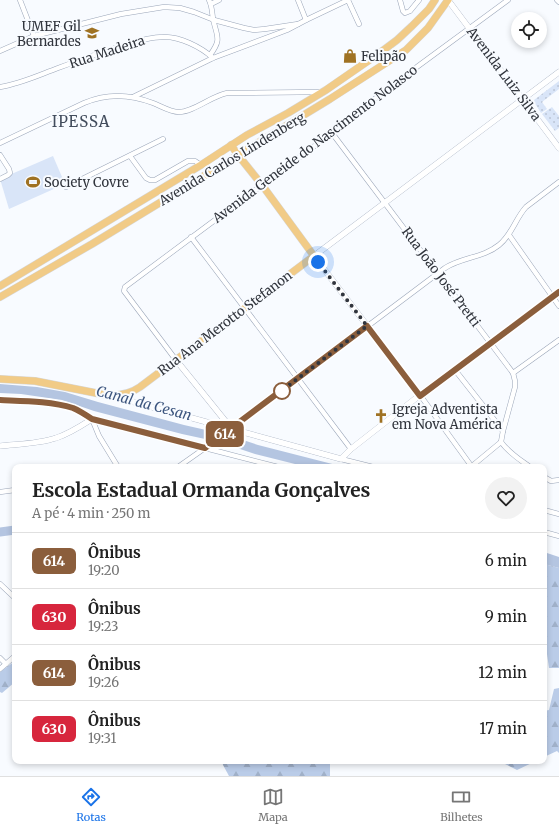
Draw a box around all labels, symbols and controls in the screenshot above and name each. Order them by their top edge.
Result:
map controls [511,12,547,48]
button: locate [511,12,547,48]
place label: UMEF Gil Bernardes [17,18,81,50]
street label: Avenida Luiz Silva [462,23,545,124]
school or university icon: UMEF Gil Bernardes [84,25,100,41]
street label: Rua Madeira [67,32,147,72]
shop icon: Felipão [342,48,358,64]
place label: Felipão [361,48,406,65]
street label: Avenida Geneide do Nascimento Nolasco [208,61,421,227]
street label: Avenida Carlos Lindenberg [155,108,308,210]
district label: IPESSA [52,112,110,131]
sports icon: Society Covre [25,174,41,190]
place label: Society Covre [44,174,129,191]
street label: Rua João José Pretti [398,224,484,330]
your location [308,252,328,272]
street label: Rua Ana Merotto Stefanon [154,267,296,379]
water label: Canal da Cesan [94,382,194,424]
unlabelled marker [273,382,291,400]
place label: Igreja Adventista em Nova América [392,401,502,433]
church icon: Igreja Adventista em Nova América [373,408,389,424]
line badge: 614 [202,421,248,447]
text: 614 [214,425,236,443]
button: heart [485,477,527,519]
text: Escola Estadual Ormanda Gonçalves [32,478,370,502]
text: A pé · 4 min · 250 m [32,505,150,522]
text: Ônibus [88,543,141,562]
text: 6 min [485,551,527,570]
text: 614 [43,552,65,570]
text: 19:20 [88,562,120,579]
text: Ônibus [88,599,141,618]
text: 9 min [485,607,527,626]
text: 630 [41,608,67,626]
text: 19:23 [88,618,119,635]
text: Ônibus [88,655,141,674]
text: 12 min [478,663,527,682]
text: 614 [43,664,65,682]
text: 19:26 [88,674,119,691]
text: Ônibus [88,711,141,730]
text: 17 min [479,719,527,738]
text: 630 [41,720,67,738]
text: 19:31 [88,730,116,747]
tab: Rotas [76,786,106,824]
tab: Mapa [258,786,288,824]
tab: Bilhetes [440,786,483,824]

